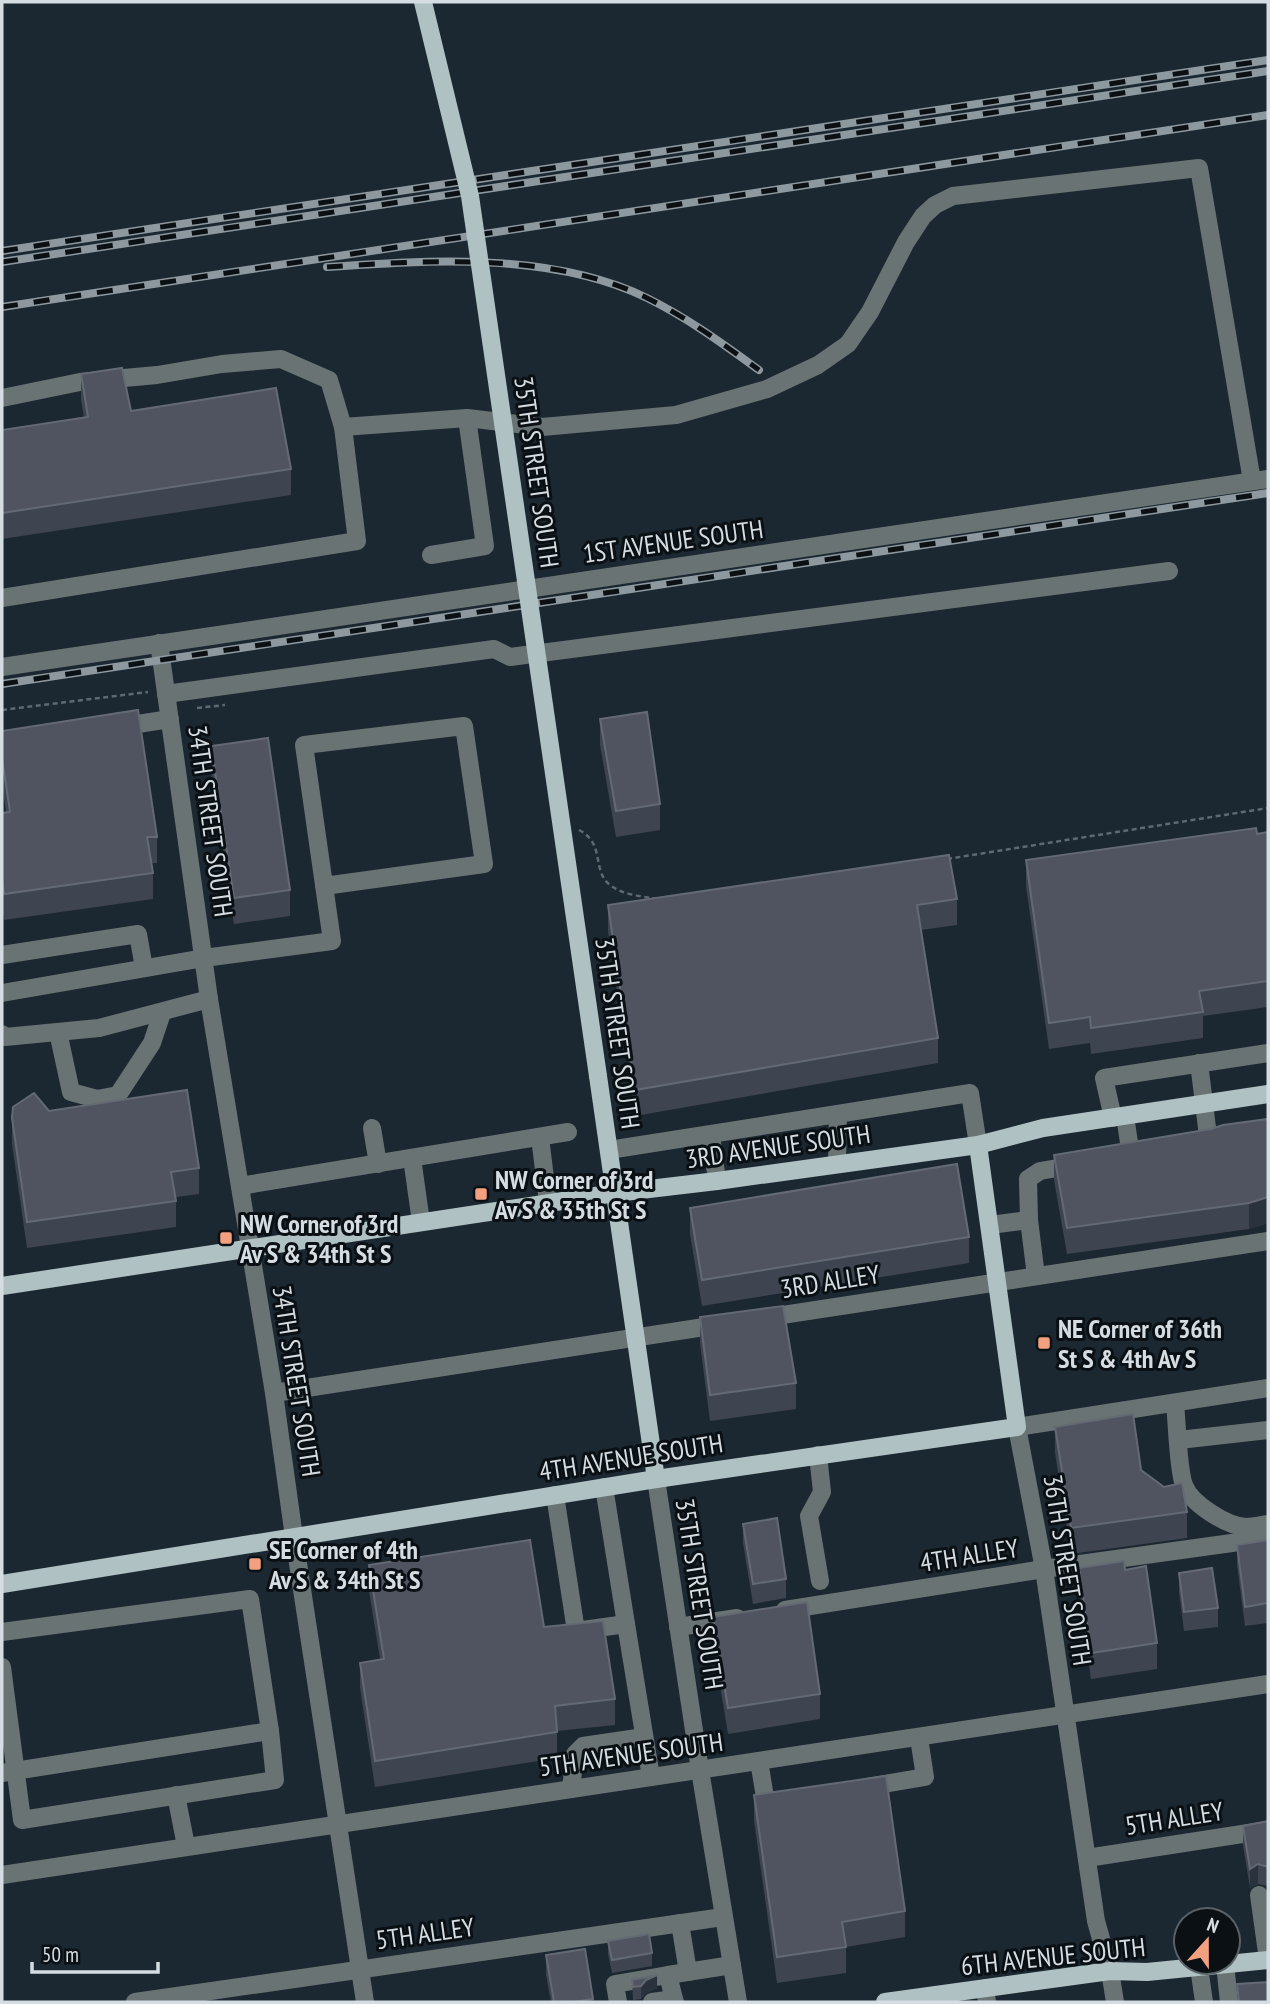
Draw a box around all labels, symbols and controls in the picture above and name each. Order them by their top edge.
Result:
street label: 35TH STREET SOUTH [507,374,567,570]
street label: 1ST AVENUE SOUTH [581,512,765,570]
street label: 34TH STREET SOUTH [181,723,241,919]
street label: 35TH STREET SOUTH [588,935,648,1131]
street label: 3RD AVENUE SOUTH [684,1117,872,1175]
place label: NW Corner of 3rd Av S & 35th St S [494,1163,653,1226]
marker: NW Corner of 3rd Av S & 35th St S [473,1186,489,1202]
place label: NW Corner of 3rd Av S & 34th St S [239,1207,398,1270]
marker: NW Corner of 3rd Av S & 34th St S [218,1230,234,1246]
street label: 3RD ALLEY [778,1257,882,1305]
street label: 34TH STREET SOUTH [266,1283,328,1479]
place label: NE Corner of 36th St S & 4th Av S [1058,1312,1222,1375]
marker: NE Corner of 36th St S & 4th Av S [1036,1335,1052,1351]
street label: 4TH AVENUE SOUTH [537,1426,725,1488]
street label: 36TH STREET SOUTH [1037,1472,1099,1668]
street label: 35TH STREET SOUTH [669,1496,731,1692]
street label: 4TH ALLEY [918,1531,1021,1579]
place label: SE Corner of 4th Av S & 34th St S [268,1533,420,1596]
marker: SE Corner of 4th Av S & 34th St S [247,1556,263,1572]
street label: 5TH AVENUE SOUTH [537,1725,725,1783]
street label: 5TH ALLEY [1123,1794,1226,1842]
north arrow [1172,1906,1242,1976]
street label: 5TH ALLEY [374,1910,476,1956]
text: N [1204,1912,1222,1938]
scale bar [32,1930,158,1974]
street label: 6TH AVENUE SOUTH [959,1930,1147,1982]
text: 50 m [42,1941,79,1968]

